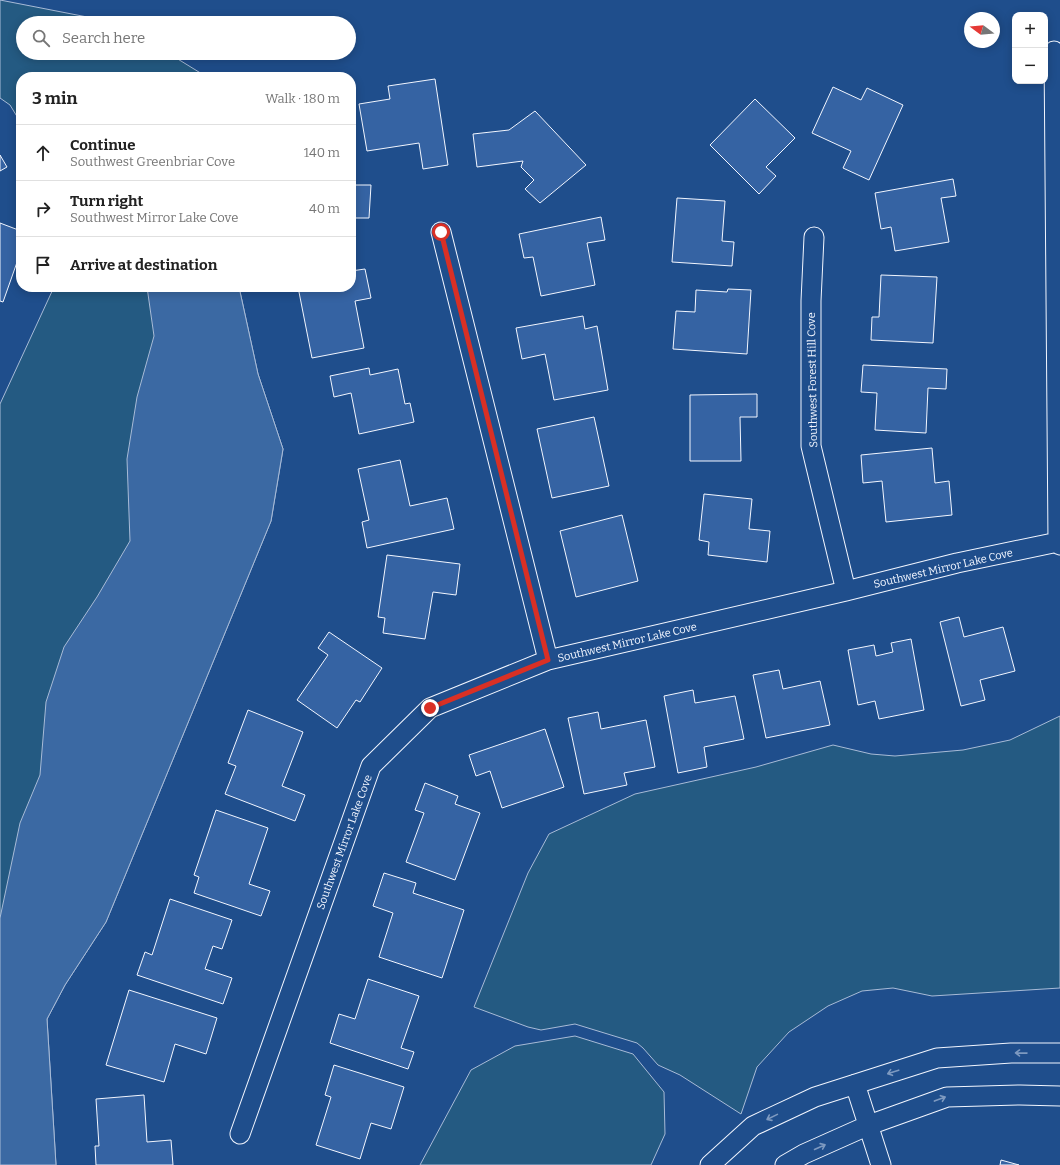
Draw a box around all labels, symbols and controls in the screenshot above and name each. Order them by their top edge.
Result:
north arrow [964,12,1000,48]
map controls [1012,12,1048,84]
button: + [1012,12,1048,48]
search box [16,16,356,60]
icon: search [30,27,52,49]
text: Search here [62,29,145,47]
button: − [1012,48,1048,84]
text: 3 min [32,88,77,109]
text: Walk · 180 m [265,91,340,106]
text: Continue [70,136,136,154]
icon: ahead [32,142,54,164]
text: 140 m [304,145,340,160]
text: Southwest Greenbriar Cove [70,154,235,169]
text: Turn right [70,192,143,210]
icon: right [32,198,54,220]
text: 40 m [309,201,340,216]
text: Southwest Mirror Lake Cove [70,210,238,225]
route start [432,223,450,241]
icon: arrive [32,254,54,276]
text: Arrive at destination [70,256,217,274]
street label: Southwest Forest Hill Cove [805,312,820,448]
street label: Southwest Mirror Lake Cove [872,546,1014,591]
street label: Southwest Mirror Lake Cove [556,620,698,665]
route end [421,699,439,717]
street label: Southwest Mirror Lake Cove [314,773,375,911]
one-way arrow [1015,1049,1028,1057]
one-way arrow [887,1069,900,1076]
one-way arrow [934,1095,946,1103]
one-way arrow [766,1114,778,1121]
one-way arrow [813,1142,825,1150]

